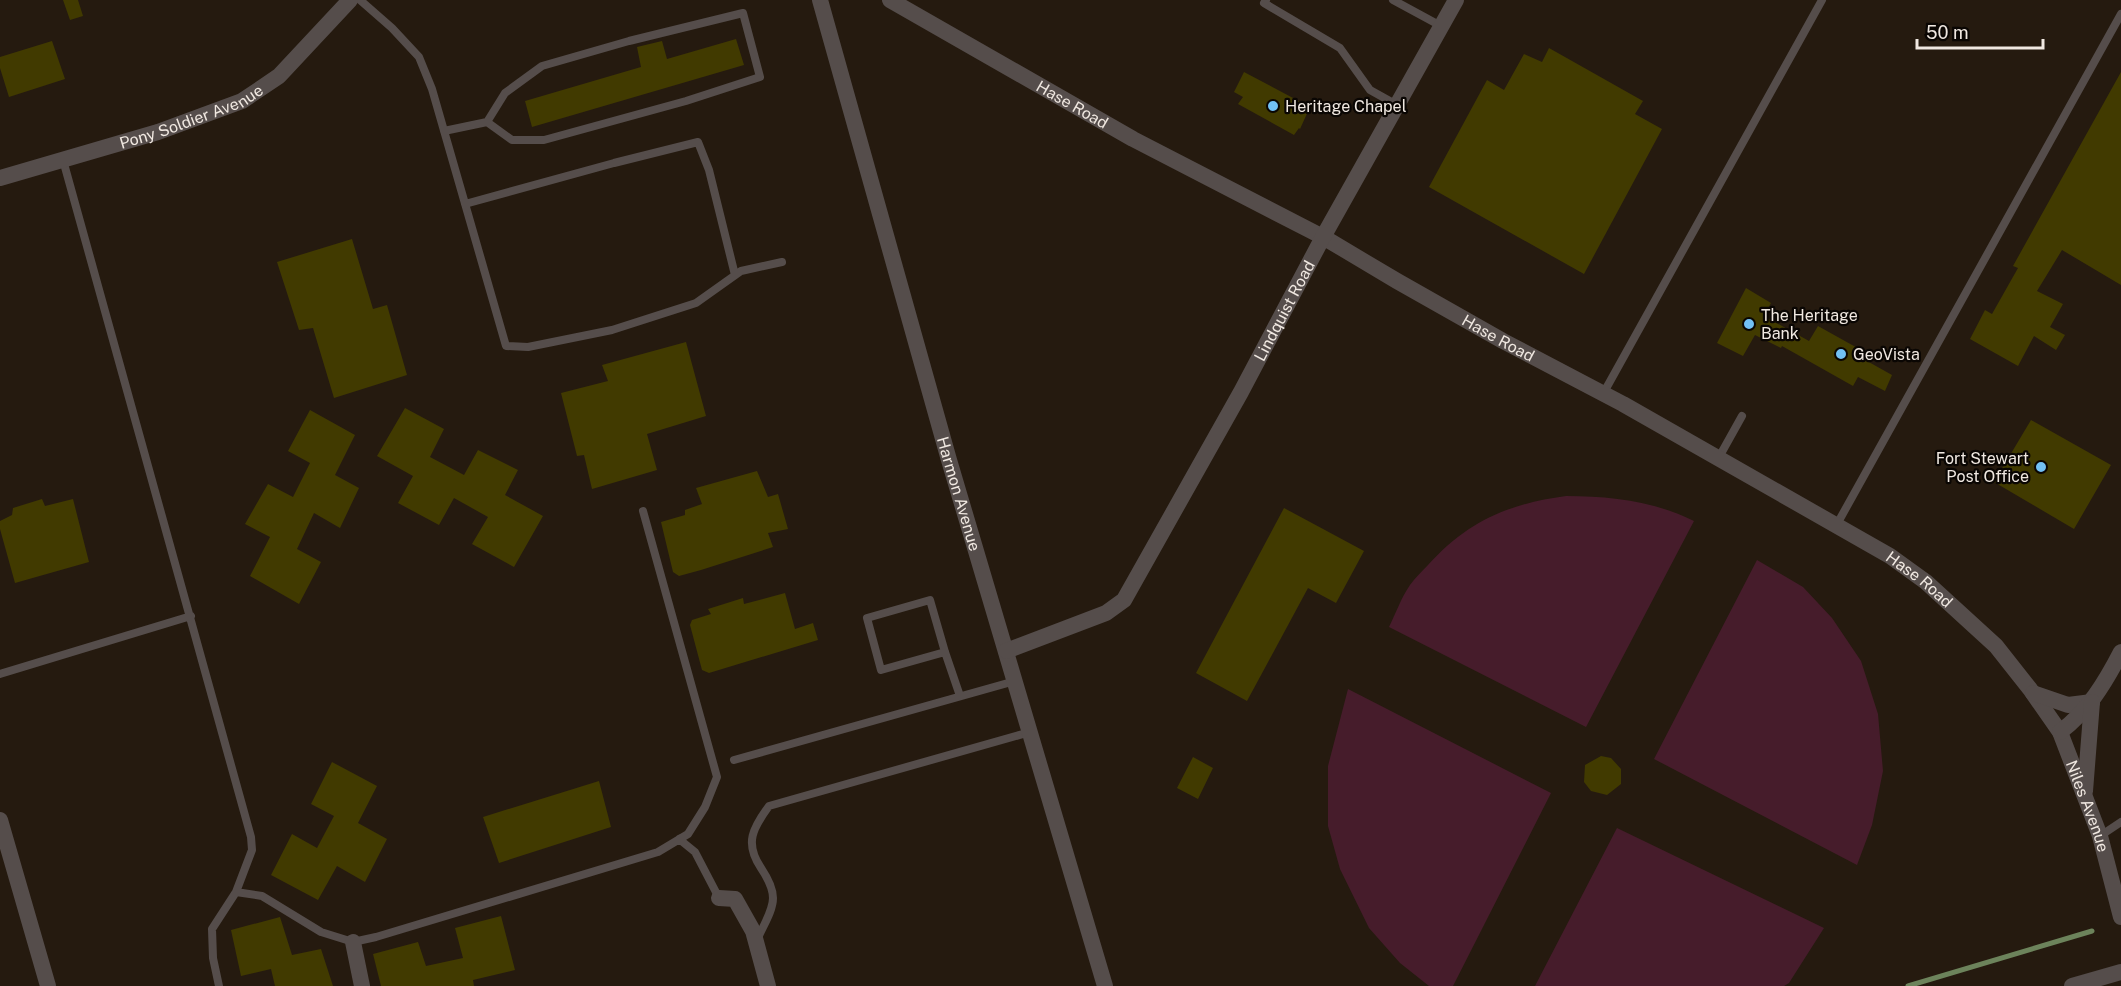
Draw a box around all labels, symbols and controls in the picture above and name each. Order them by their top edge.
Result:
scale bar [1917,12,2043,50]
text: 50 m [1926,22,1969,43]
street label: Hase Road [1033,77,1111,133]
street label: Pony Soldier Avenue [117,81,267,153]
place label: Heritage Chapel [1285,97,1407,116]
marker: Heritage Chapel [1266,99,1280,113]
street label: Lindquist Road [1250,257,1319,364]
place label: The Heritage Bank [1761,306,1858,343]
street label: Hase Road [1458,311,1538,366]
marker: The Heritage Bank [1742,317,1756,331]
place label: GeoVista [1853,345,1920,364]
marker: GeoVista [1834,347,1848,361]
street label: Harmon Avenue [933,435,984,553]
place label: Fort Stewart Post Office [1936,449,2029,486]
marker: Fort Stewart Post Office [2034,460,2048,474]
street label: Hase Road [1882,547,1957,612]
street label: Niles Avenue [2062,758,2113,854]

